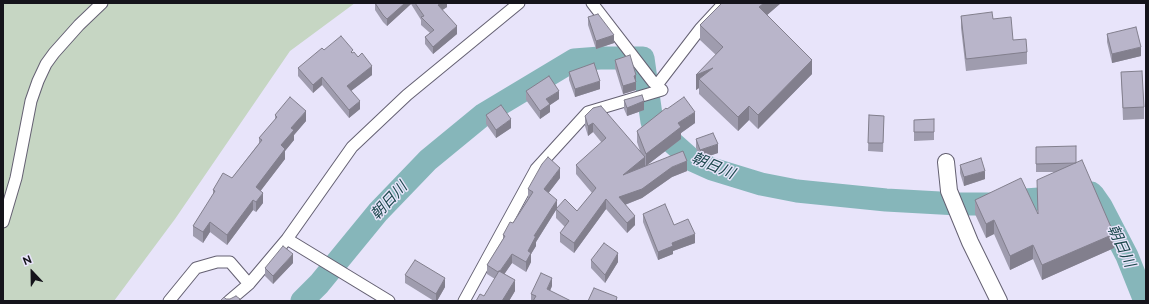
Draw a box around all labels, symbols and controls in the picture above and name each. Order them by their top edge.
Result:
water label: 朝日川 [689,149,737,183]
water label: 朝日川 [367,178,411,224]
water label: 朝日川 [1103,222,1139,270]
north arrow [12,252,52,292]
text: N [21,253,34,268]

